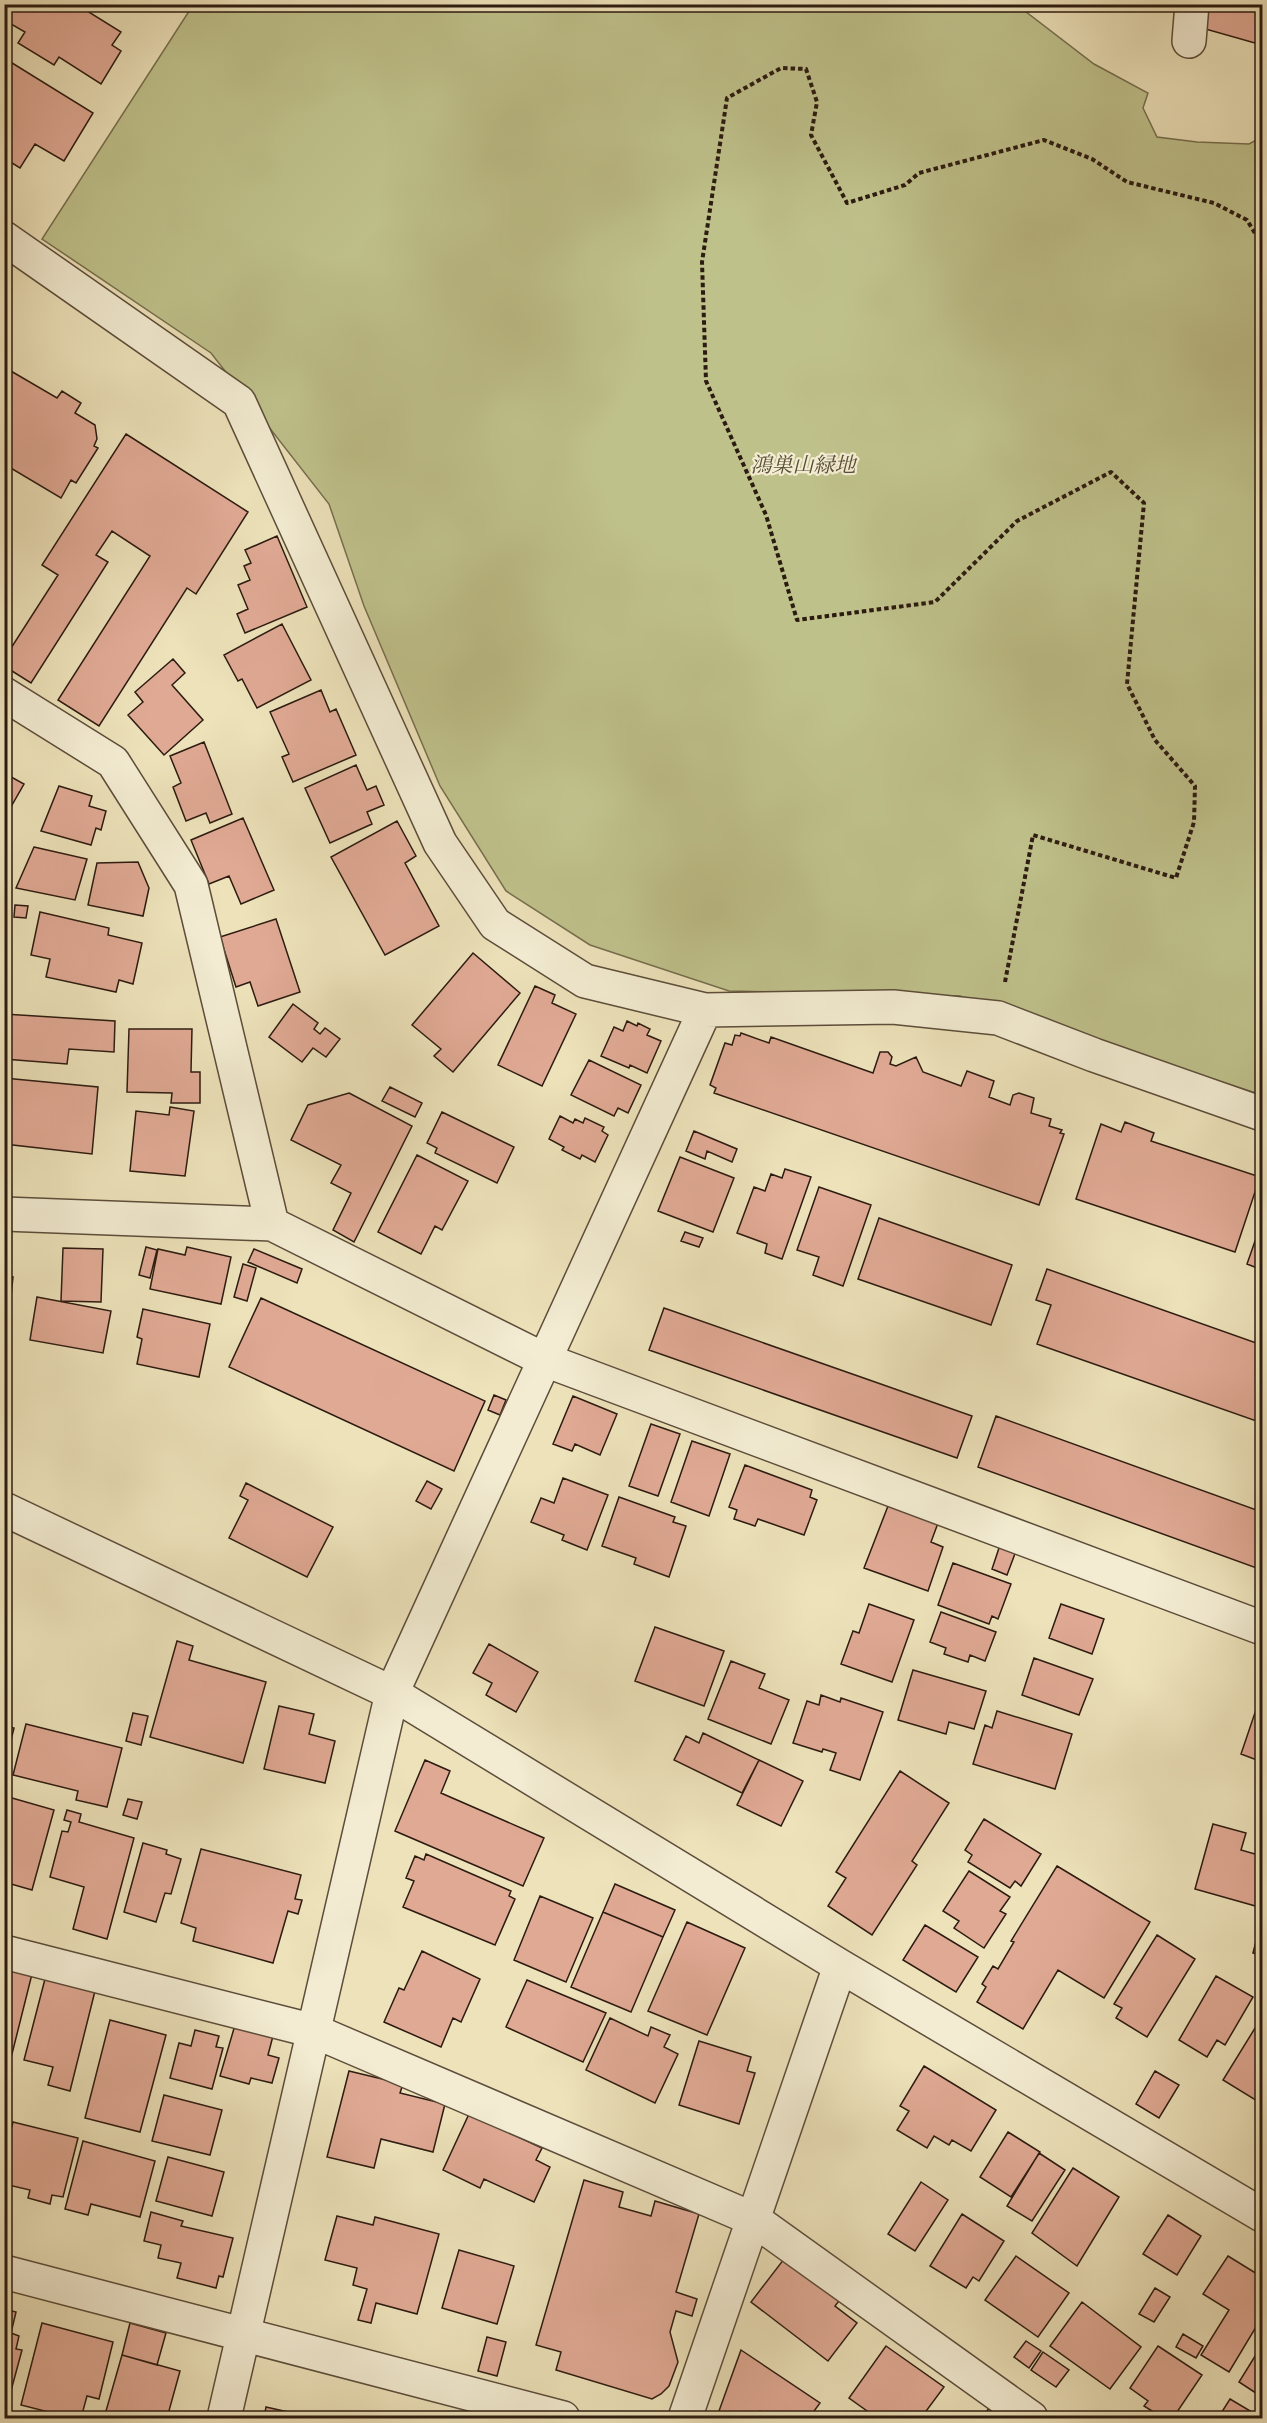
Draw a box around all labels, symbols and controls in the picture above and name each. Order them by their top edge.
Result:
park label: 鴻巣山緑地 [751,452,857,478]

